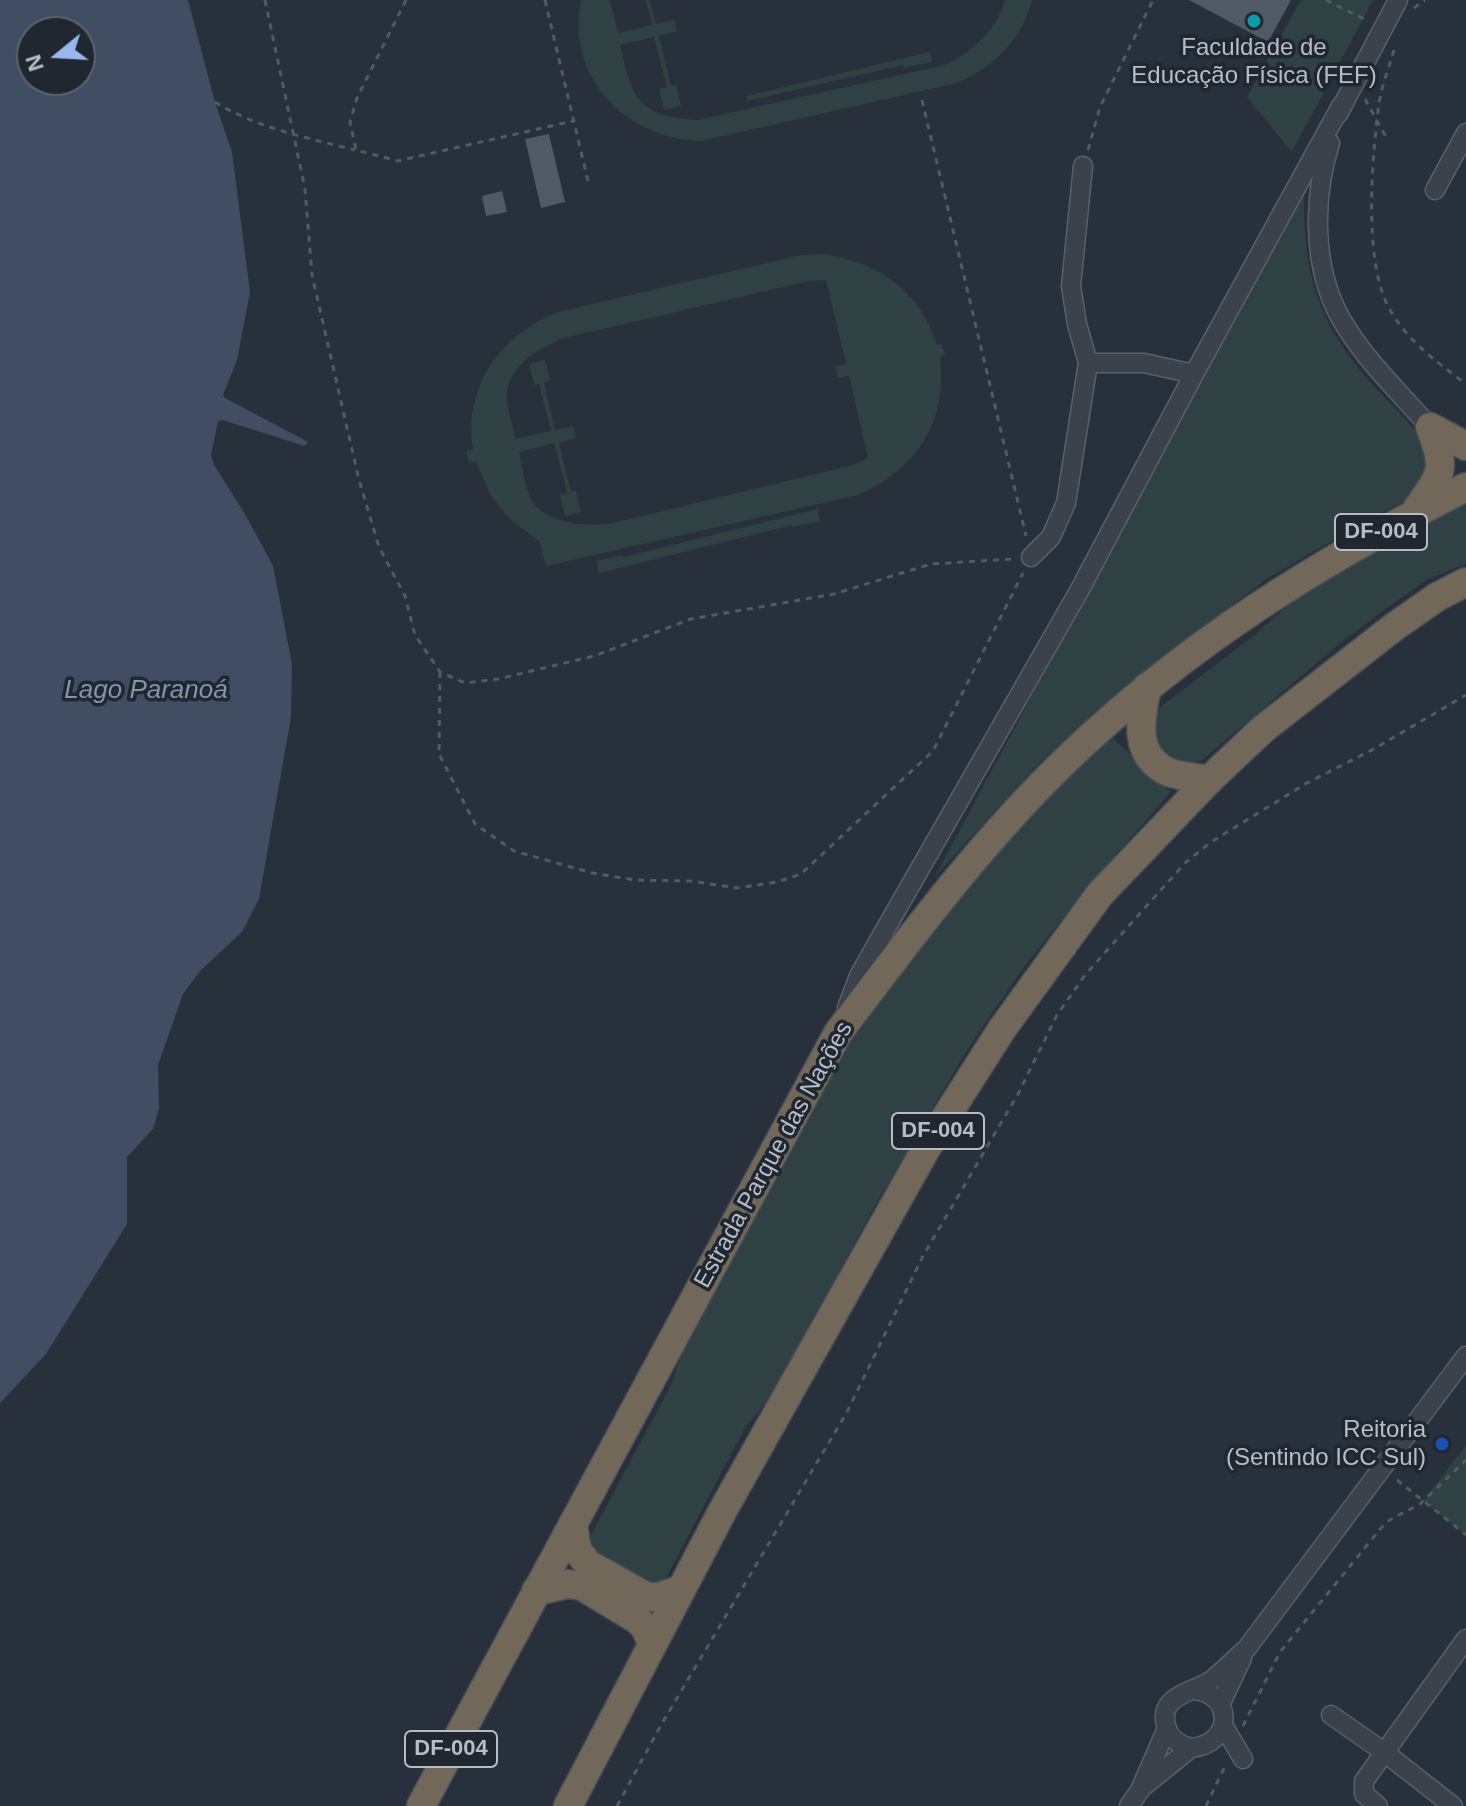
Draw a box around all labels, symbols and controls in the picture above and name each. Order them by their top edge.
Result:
marker: Faculdade de Educação Física (FEF) [1245,12,1263,30]
north arrow [16,16,96,96]
place label: Faculdade de Educação Física (FEF) [1131,34,1377,90]
text: N [20,52,49,74]
road number: DF-004 [1335,514,1427,550]
water label: Lago Paranoá [64,675,228,707]
street label: Estrada Parque das Nações [689,1017,859,1293]
road number: DF-004 [892,1113,984,1149]
place label: Reitoria (Sentindo ICC Sul) [1226,1416,1426,1472]
marker: Reitoria (Sentindo ICC Sul) [1433,1435,1451,1453]
road number: DF-004 [405,1731,497,1767]

